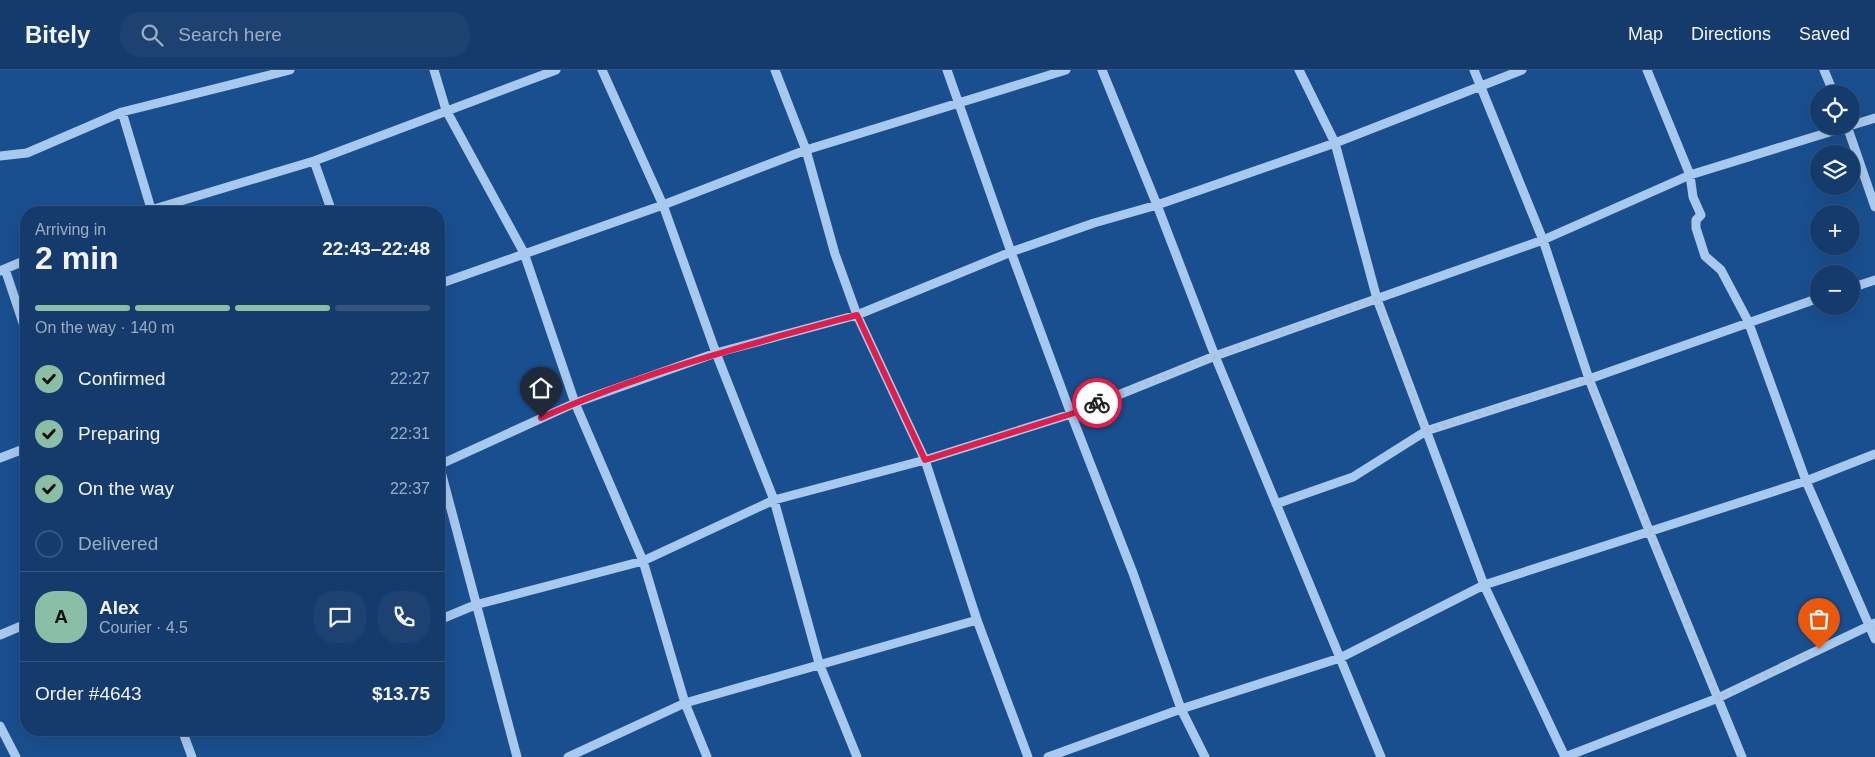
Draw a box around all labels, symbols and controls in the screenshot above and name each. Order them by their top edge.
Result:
search box [120,12,470,57]
text: Bitely [25,21,90,48]
icon: search [138,21,166,49]
text: Search here [178,24,282,45]
text: Map [1628,24,1663,44]
text: Directions [1691,24,1771,44]
text: Saved [1799,24,1850,44]
map controls [1810,85,1860,315]
button: locate [1810,85,1860,135]
button: layers [1810,145,1860,195]
button: + [1810,205,1860,255]
text: Arriving in [35,221,106,238]
text: 22:43–22:48 [322,238,430,259]
text: 2 min [35,240,119,276]
button: − [1810,265,1860,315]
text: On the way · 140 m [35,319,175,336]
icon: check [35,365,63,393]
pin [520,367,562,418]
text: Confirmed [78,368,166,389]
text: 22:27 [390,370,430,387]
icon: home [527,374,555,402]
courier [1072,378,1122,428]
icon: bike [1083,389,1111,417]
icon: check [35,420,63,448]
text: Preparing [78,423,160,444]
text: 22:31 [390,425,430,442]
icon: check [35,475,63,503]
text: On the way [78,478,174,499]
text: 22:37 [390,480,430,497]
text: Delivered [78,533,158,554]
button: chat [314,591,366,643]
button: phone [378,591,430,643]
text: Alex [99,597,139,618]
pin [1798,598,1840,649]
icon: bag [1805,605,1833,633]
text: A [54,606,68,627]
text: Courier · 4.5 [99,619,188,636]
text: Order #4643 [35,683,142,704]
text: $13.75 [372,683,430,704]

